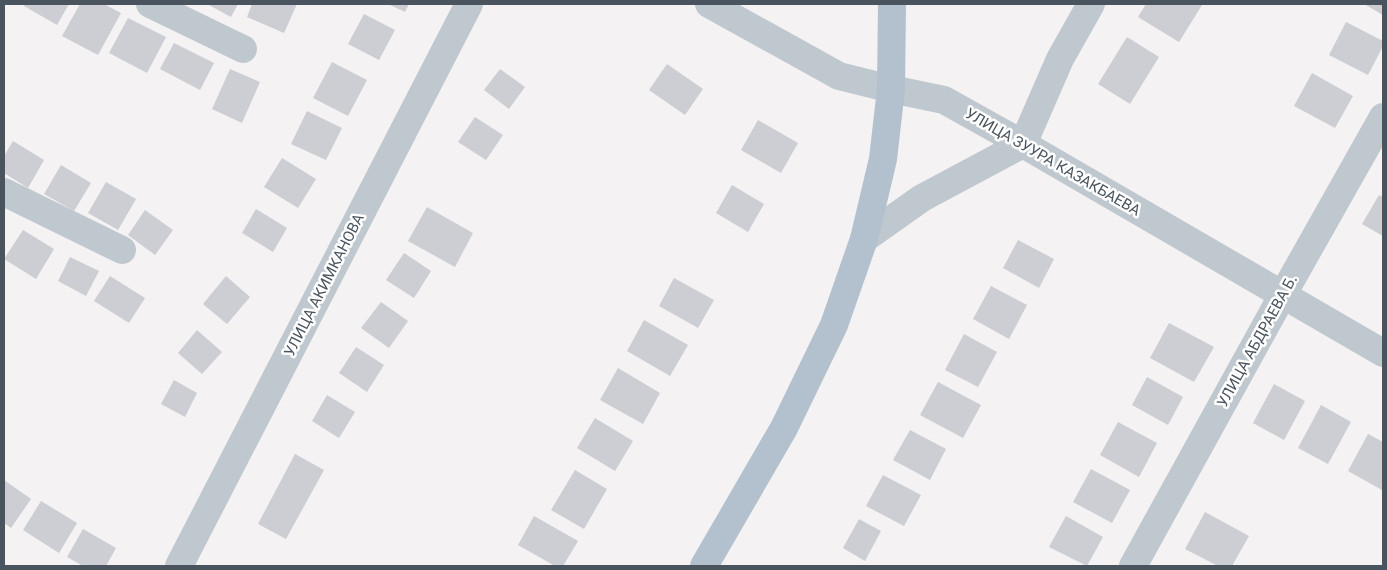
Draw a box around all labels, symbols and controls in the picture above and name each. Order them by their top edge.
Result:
street label: УЛИЦА ЗУУРА КАЗАКБАЕВА [962,104,1144,220]
street label: УЛИЦА АКИМКАНОВА [280,210,368,359]
street label: УЛИЦА АБДРАЕВА Б. [1213,272,1301,410]

